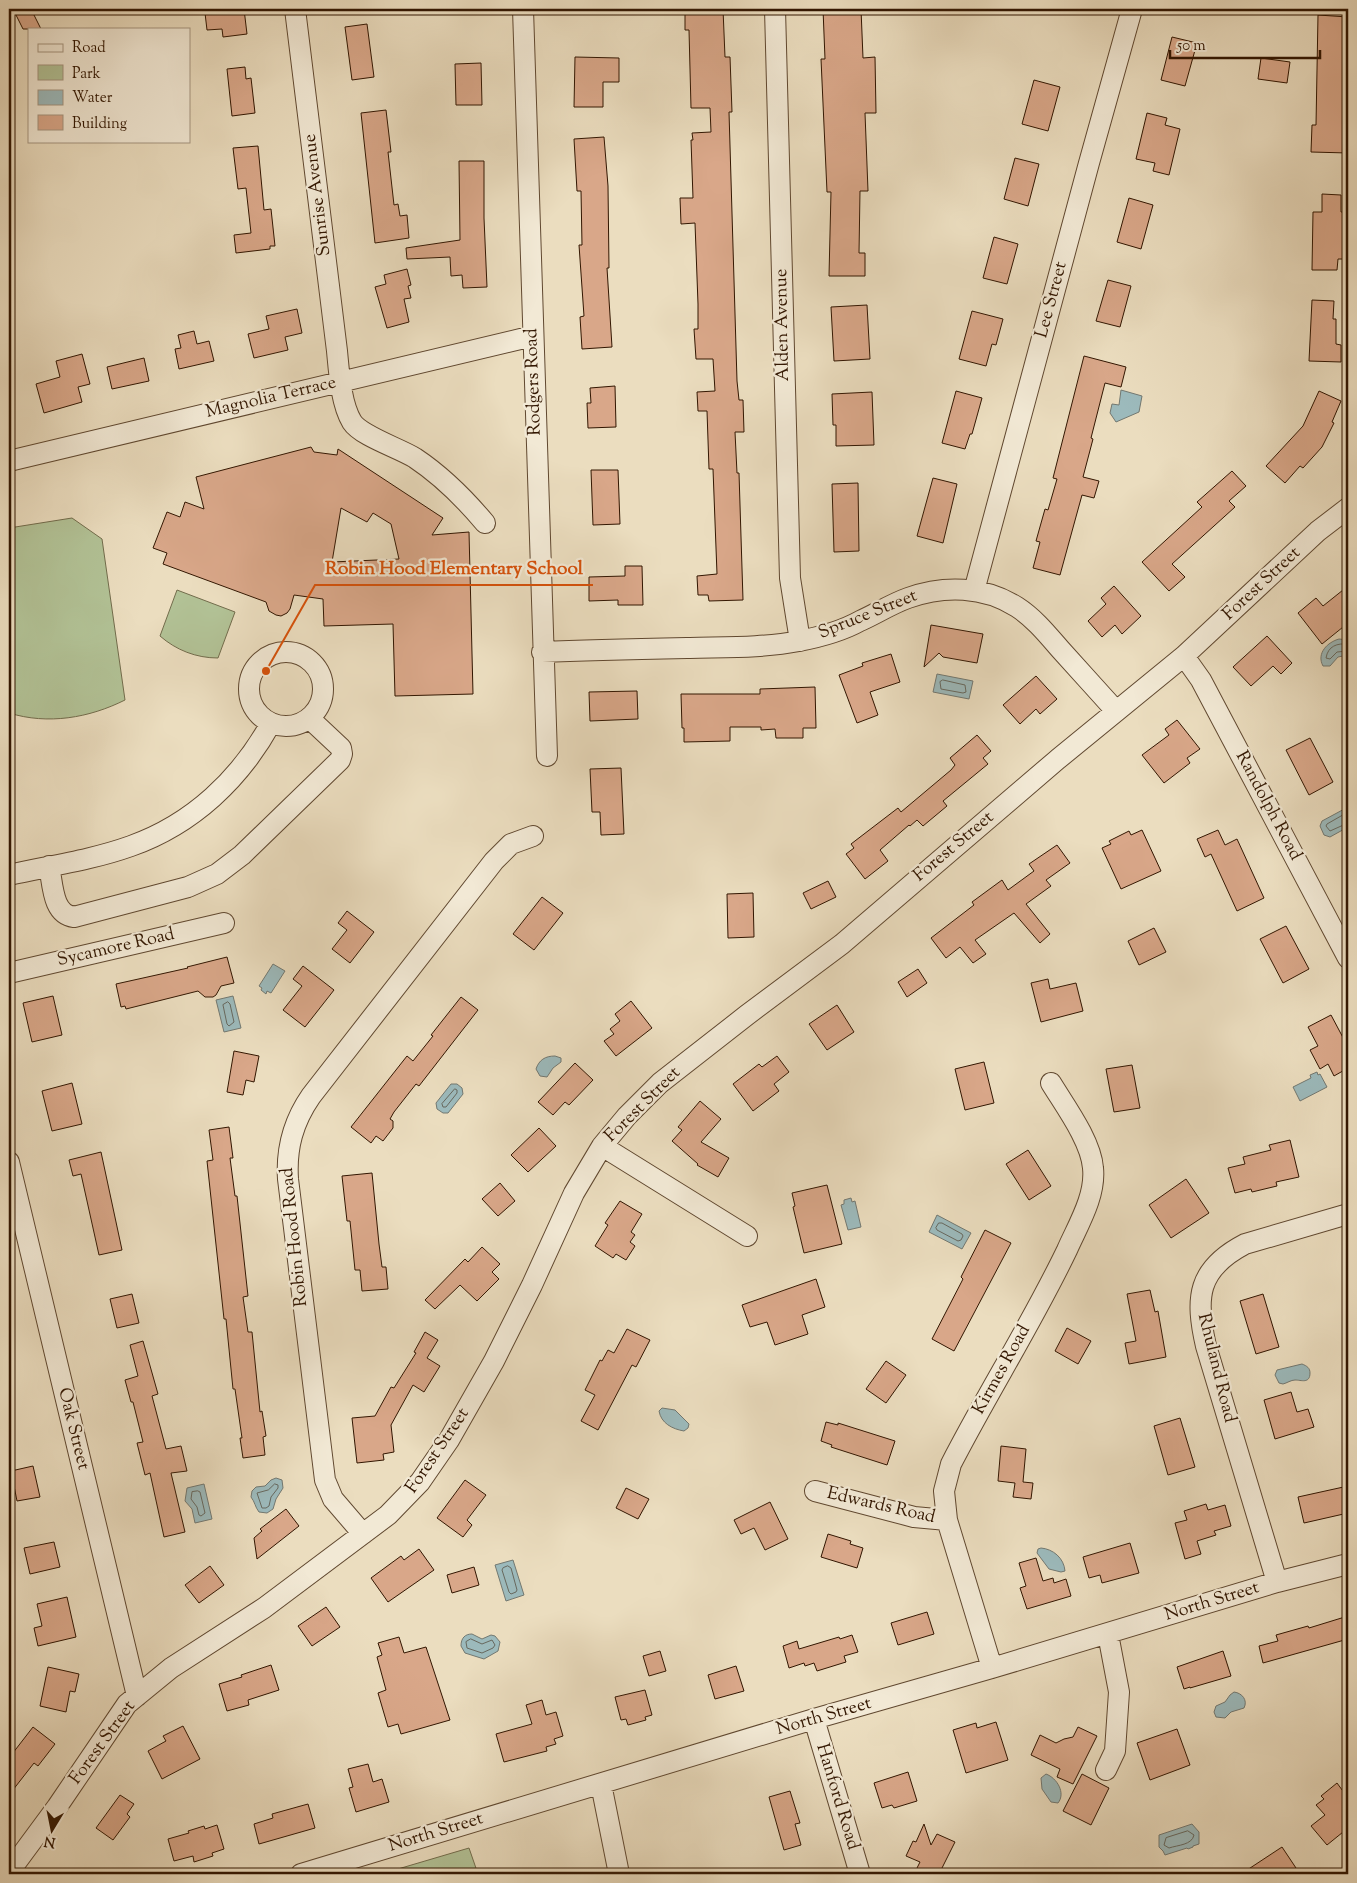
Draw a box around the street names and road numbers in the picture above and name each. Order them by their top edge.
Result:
street label: Sunrise Avenue [298,132,338,258]
street label: Lee Street [1029,259,1075,341]
street label: Alden Avenue [769,269,797,381]
street label: Rodgers Road [519,328,549,436]
street label: Magnolia Terrace [203,370,339,426]
street label: Forest Street [1217,541,1307,627]
street label: Spruce Street [815,583,921,647]
street label: Randolph Road [1228,746,1308,866]
street label: Forest Street [908,805,1000,889]
street label: Sycamore Road [55,922,177,974]
street label: Forest Street [599,1061,687,1149]
street label: Robin Hood Road [275,1166,315,1308]
street label: Rhuland Road [1190,1311,1242,1425]
street label: Kirmes Road [967,1320,1037,1420]
street label: Oak Street [50,1385,96,1473]
street label: Forest Street [400,1403,476,1499]
street label: Edwards Road [824,1481,938,1531]
street label: North Street [1161,1575,1263,1629]
street label: North Street [773,1691,875,1743]
street label: Forest Street [64,1696,142,1790]
street label: Hanford Road [808,1741,866,1853]
street label: North Street [385,1806,487,1860]

